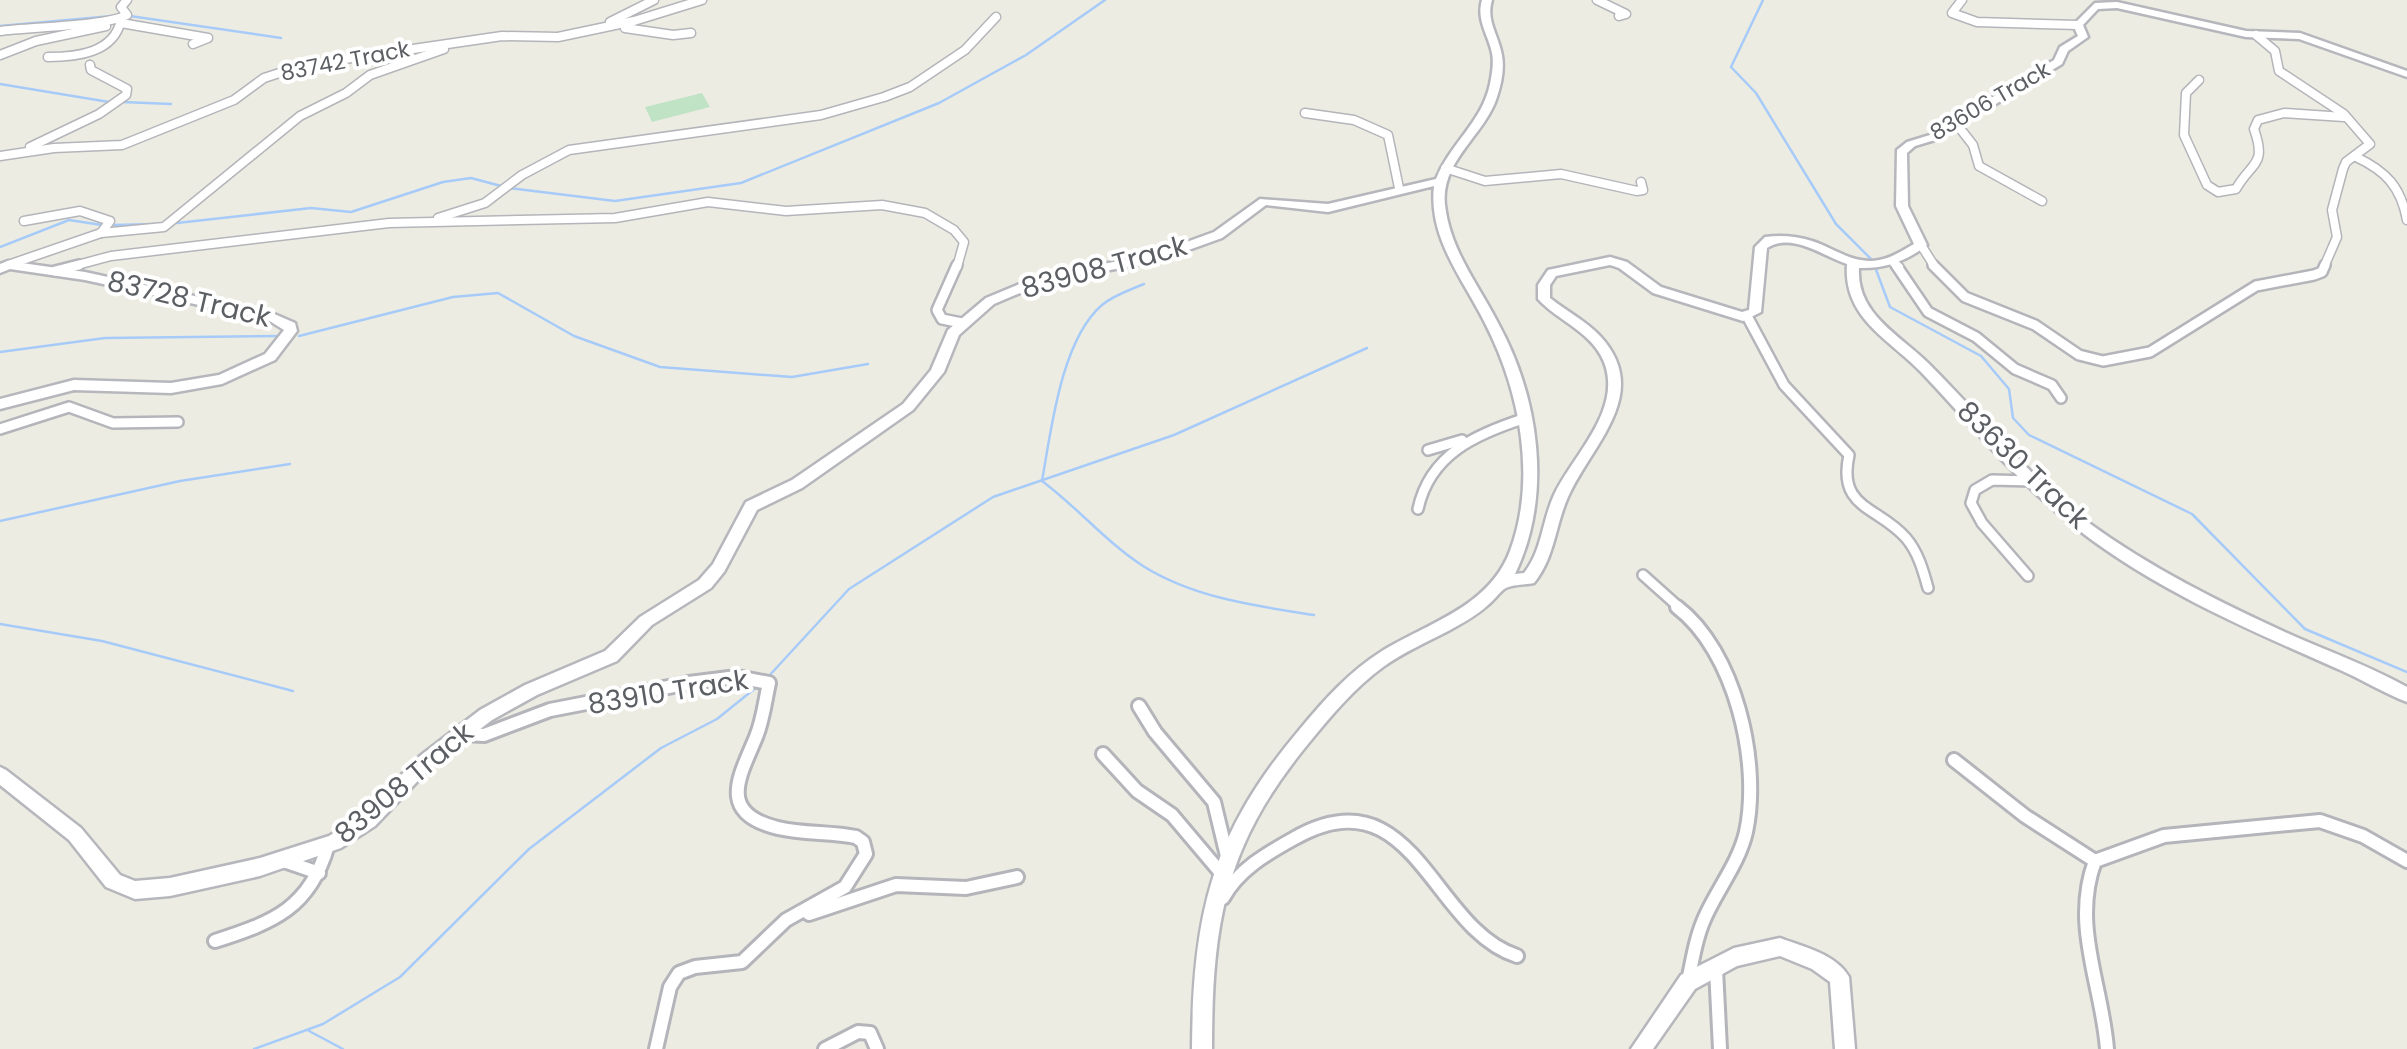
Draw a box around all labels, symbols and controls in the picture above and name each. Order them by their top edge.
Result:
street label: 83742 Track [278,33,413,89]
street label: 83606 Track [1924,54,2056,148]
street label: 83908 Track [1017,226,1192,308]
street label: 83728 Track [103,261,275,337]
street label: 83630 Track [1949,392,2098,538]
street label: 83910 Track [585,660,752,724]
street label: 83908 Track [326,713,482,853]

